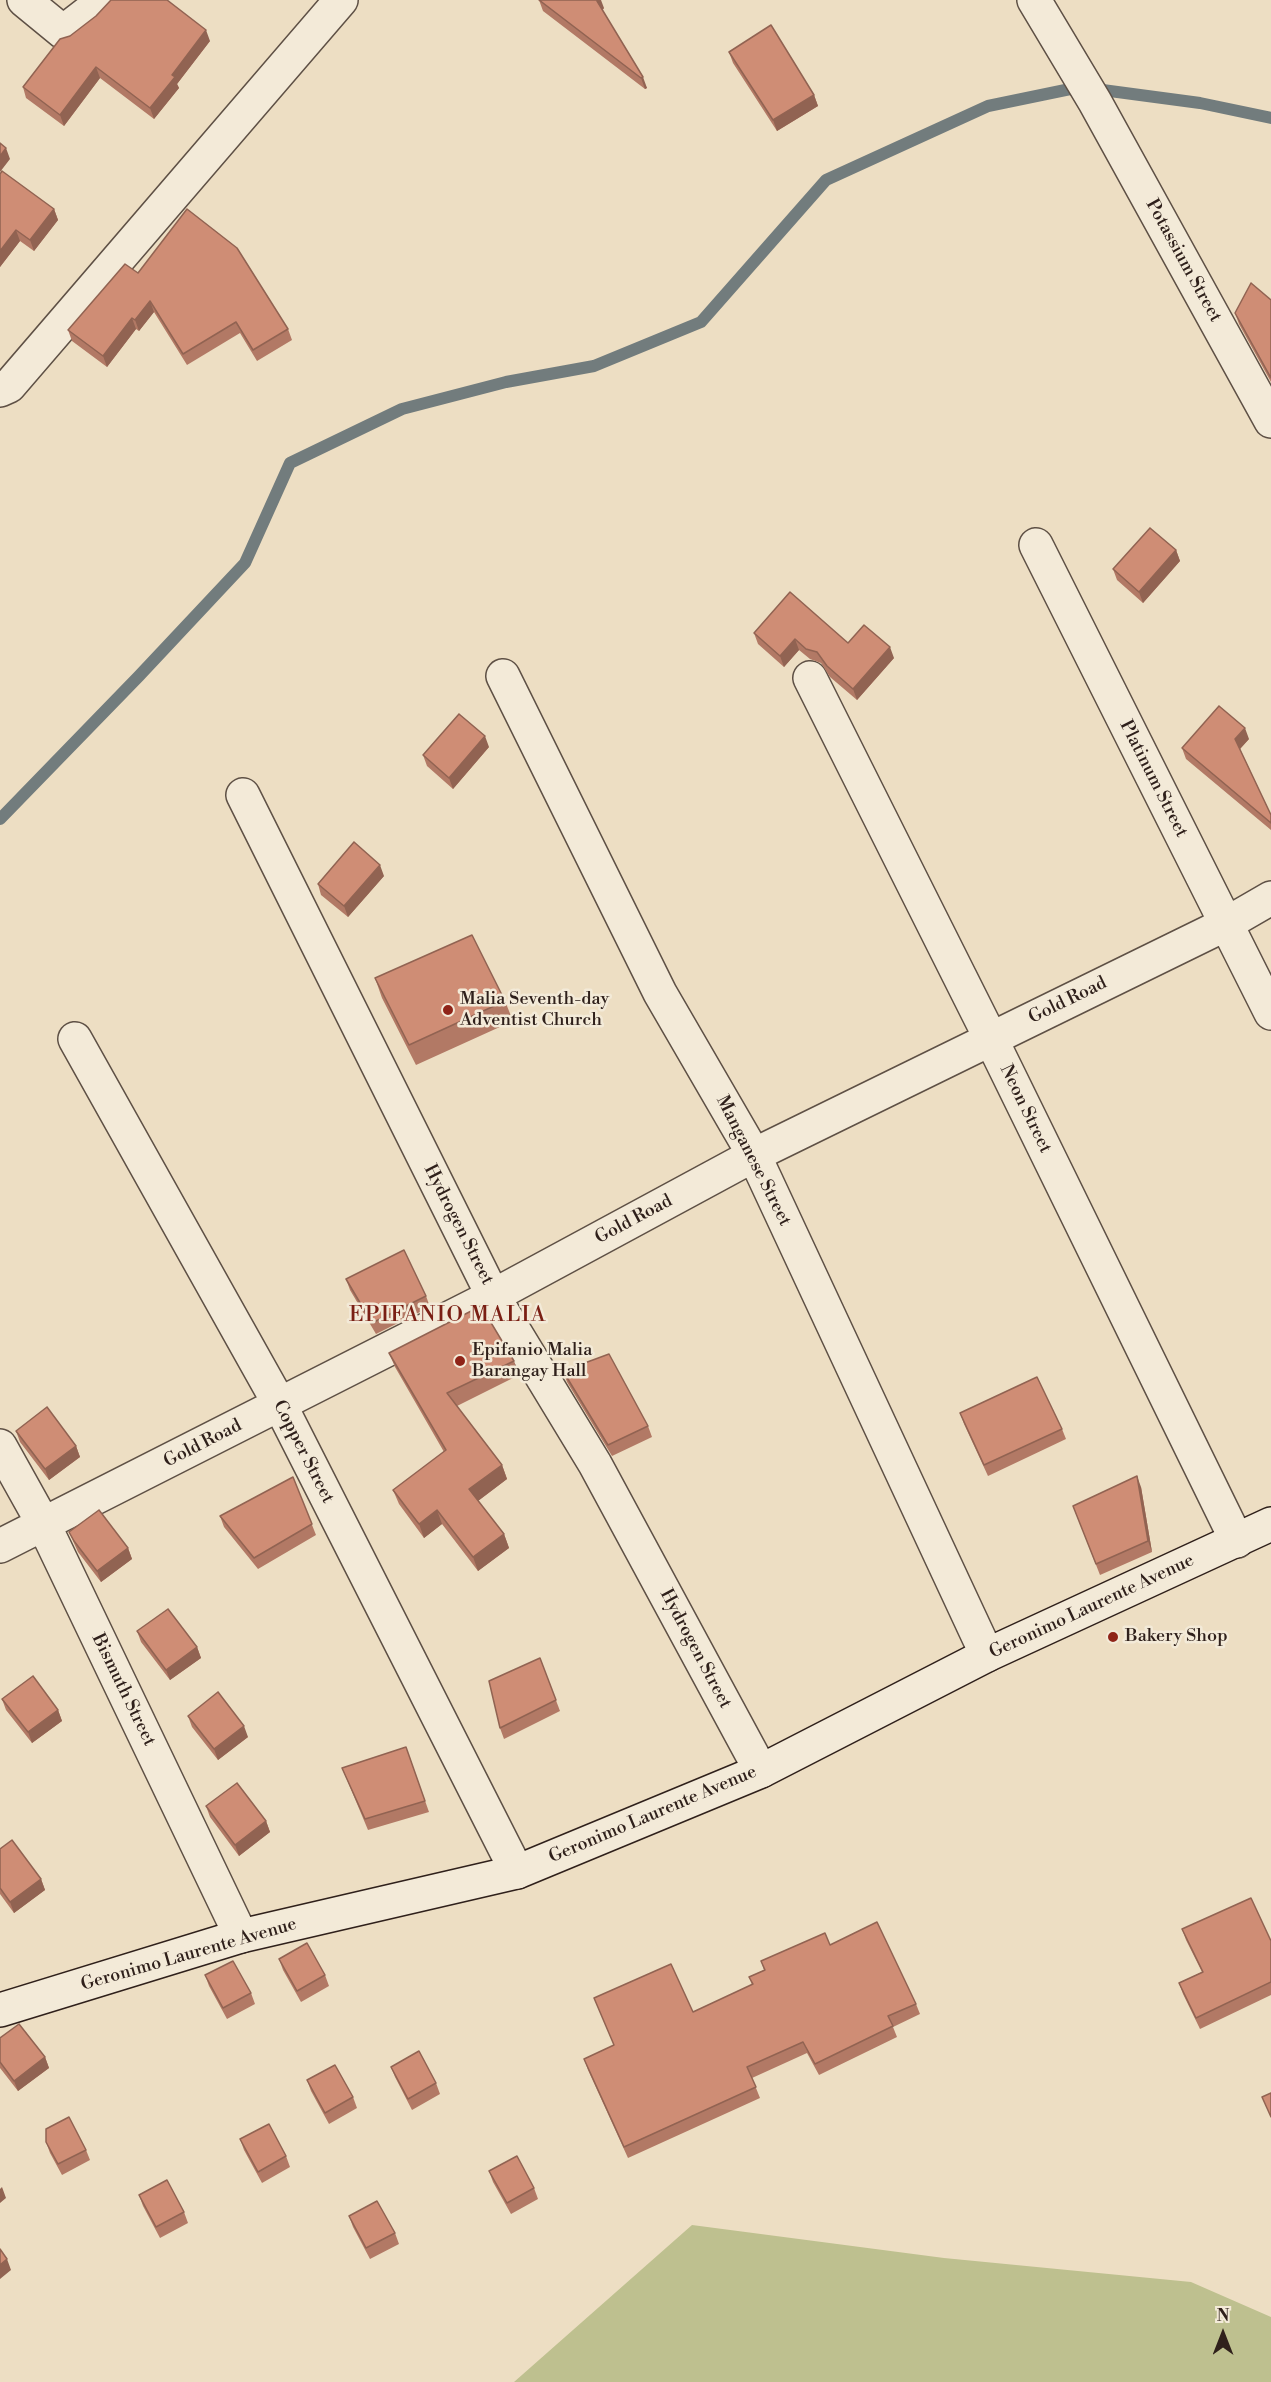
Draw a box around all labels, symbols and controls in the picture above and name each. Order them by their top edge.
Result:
street label: Potassium Street [1140,196,1226,326]
street label: Platinum Street [1114,717,1192,841]
street label: Gold Road [1025,973,1111,1029]
place label: Malia Seventh-day Adventist Church [460,989,609,1032]
marker: Malia Seventh-day Adventist Church [441,1003,455,1017]
street label: Neon Street [994,1061,1056,1157]
street label: Manganese Street [711,1092,795,1230]
street label: Hydrogen Street [418,1161,498,1289]
street label: Gold Road [592,1191,676,1249]
district label: EPIFANIO MALIA [349,1303,547,1329]
place label: Epifanio Malia Barangay Hall [472,1340,592,1382]
marker: Epifanio Malia Barangay Hall [453,1354,467,1368]
street label: Copper Street [268,1397,338,1507]
street label: Gold Road [161,1415,245,1473]
street label: Geronimo Laurente Avenue [986,1550,1198,1664]
street label: Hydrogen Street [654,1586,736,1712]
place label: Bakery Shop [1125,1626,1228,1648]
street label: Bismuth Street [86,1630,160,1750]
marker: Bakery Shop [1106,1630,1120,1644]
street label: Geronimo Laurente Avenue [546,1761,760,1869]
street label: Geronimo Laurente Avenue [79,1914,299,1996]
north arrow [1193,2304,1253,2364]
text: N [1217,2306,1229,2326]

